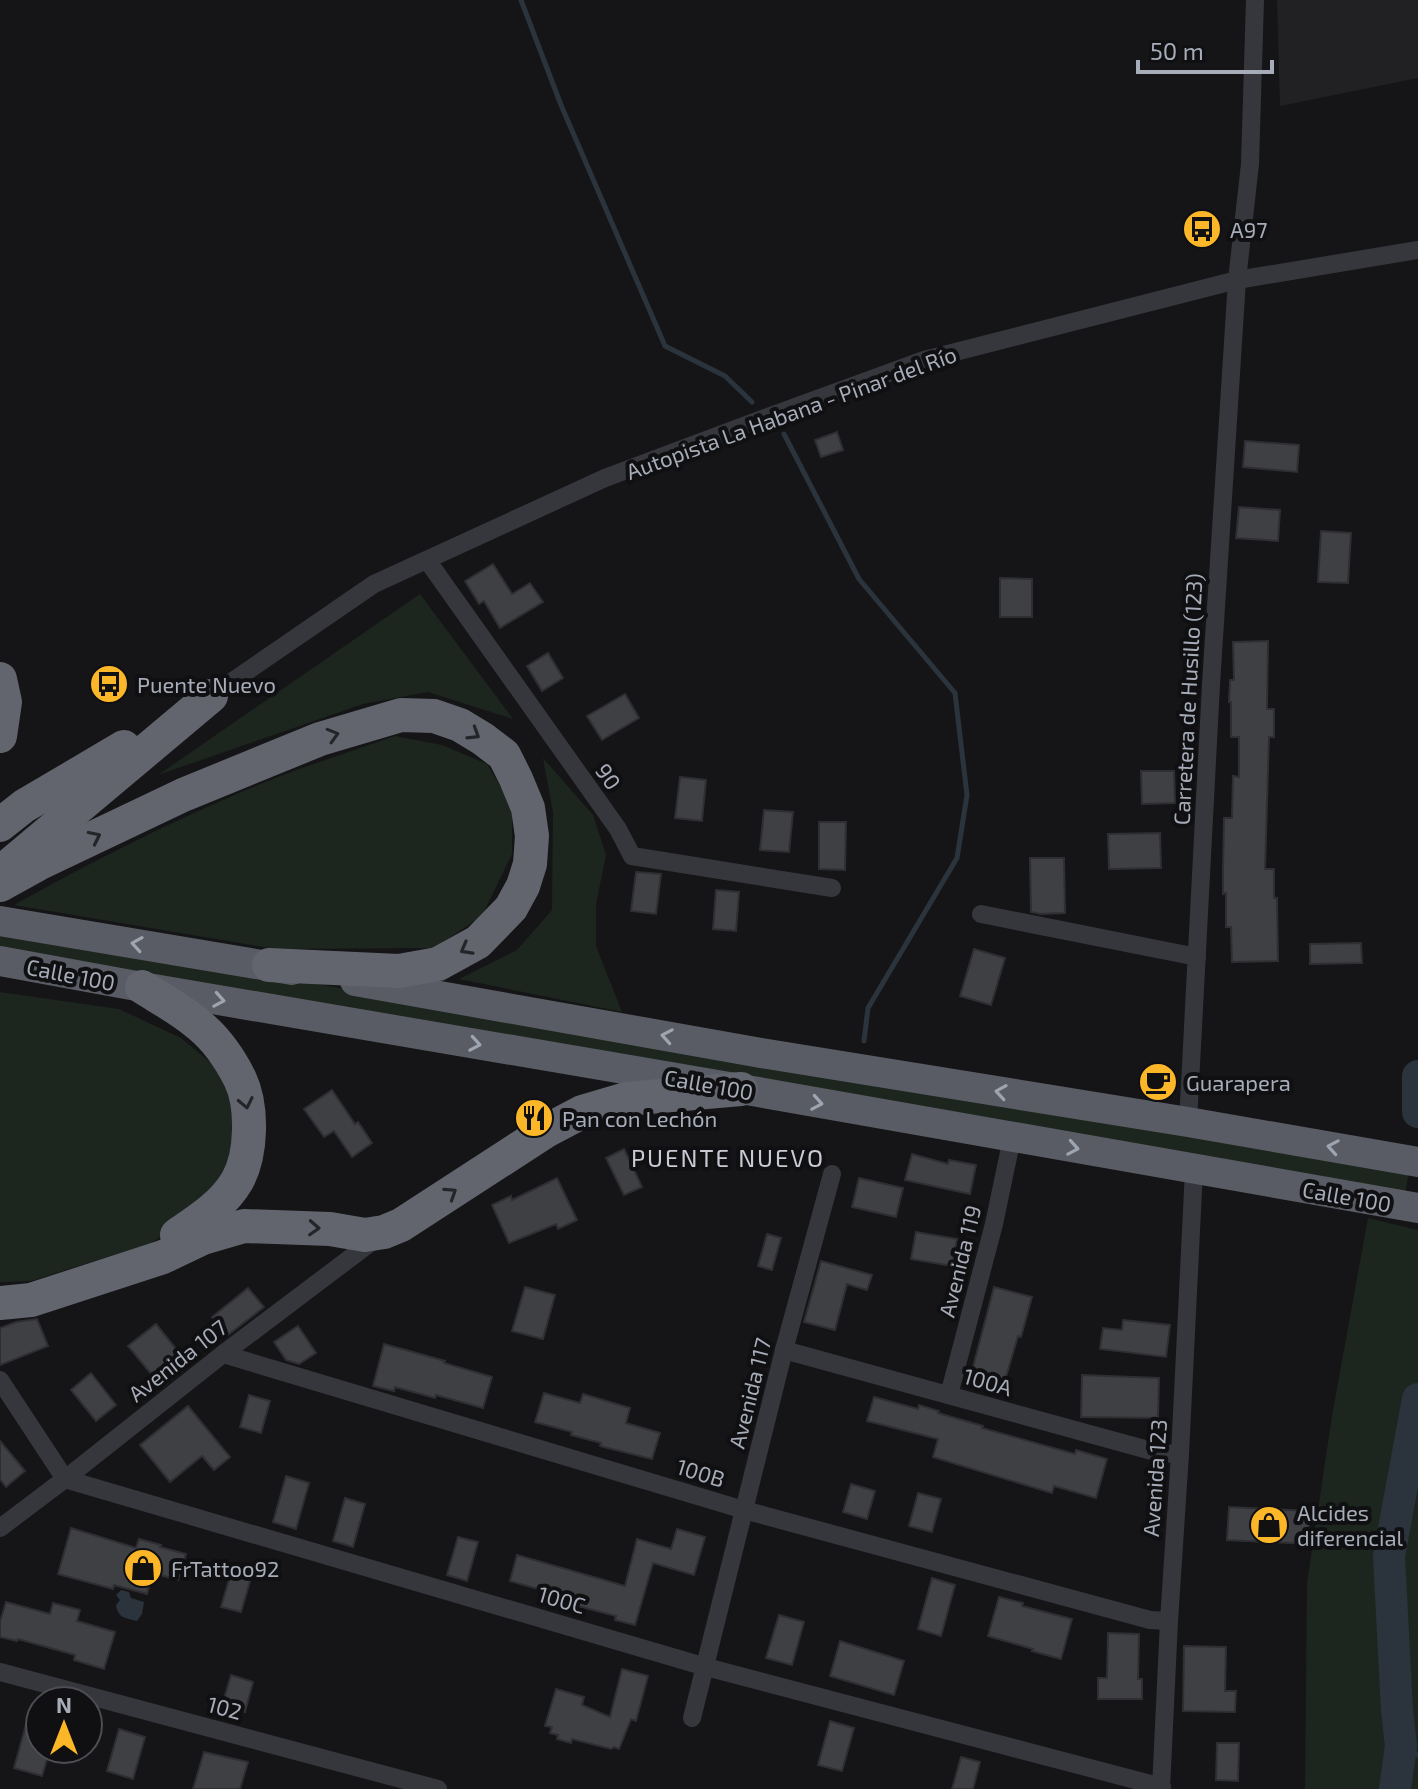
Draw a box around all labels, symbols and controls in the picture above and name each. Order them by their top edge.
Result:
scale bar [1138,24,1272,74]
text: 50 m [1150,36,1204,65]
bus stop icon: A97 [1181,208,1223,250]
place label: A97 [1230,216,1268,242]
street label: Autopista La Habana - Pinar del Río [622,340,960,484]
street label: Carretera de Husillo (123) [1167,572,1207,826]
bus stop icon: Puente Nuevo [88,663,130,705]
place label: Puente Nuevo [137,671,276,697]
one-way arrow [466,724,480,739]
one-way arrow [326,728,340,744]
street label: 90 [591,758,627,794]
one-way arrow [86,831,101,847]
one-way arrow [130,936,144,953]
one-way arrow [460,939,475,954]
street label: Calle 100 [24,953,118,995]
one-way arrow [212,991,226,1008]
one-way arrow [660,1028,673,1045]
one-way arrow [468,1034,482,1051]
cafe icon: Guarapera [1137,1061,1179,1103]
street label: Calle 100 [663,1063,755,1105]
place label: Guarapera [1186,1069,1291,1095]
one-way arrow [994,1084,1007,1101]
one-way arrow [811,1093,824,1110]
one-way arrow [237,1096,254,1109]
restaurant icon: Pan con Lechón [513,1097,555,1139]
place label: Pan con Lechón [562,1105,717,1131]
one-way arrow [1067,1139,1080,1156]
one-way arrow [1326,1140,1340,1157]
district label: PUENTE NUEVO [631,1143,825,1172]
street label: Calle 100 [1301,1175,1393,1217]
one-way arrow [443,1187,457,1202]
street label: Avenida 119 [933,1202,985,1320]
one-way arrow [308,1219,321,1236]
street label: Avenida 107 [123,1314,231,1406]
street label: Avenida 117 [723,1335,775,1451]
street label: 100A [961,1362,1015,1400]
street label: Avenida 123 [1137,1418,1171,1538]
street label: 100B [674,1452,728,1492]
place label: Alcides diferencial [1297,1499,1403,1550]
shop icon: Alcides diferencial [1248,1504,1290,1546]
shop icon: FrTattoo92 [122,1547,164,1589]
place label: FrTattoo92 [171,1555,279,1581]
street label: 100C [535,1580,589,1618]
north arrow [24,1685,104,1765]
street label: 102 [205,1690,245,1724]
text: N [56,1691,72,1717]

